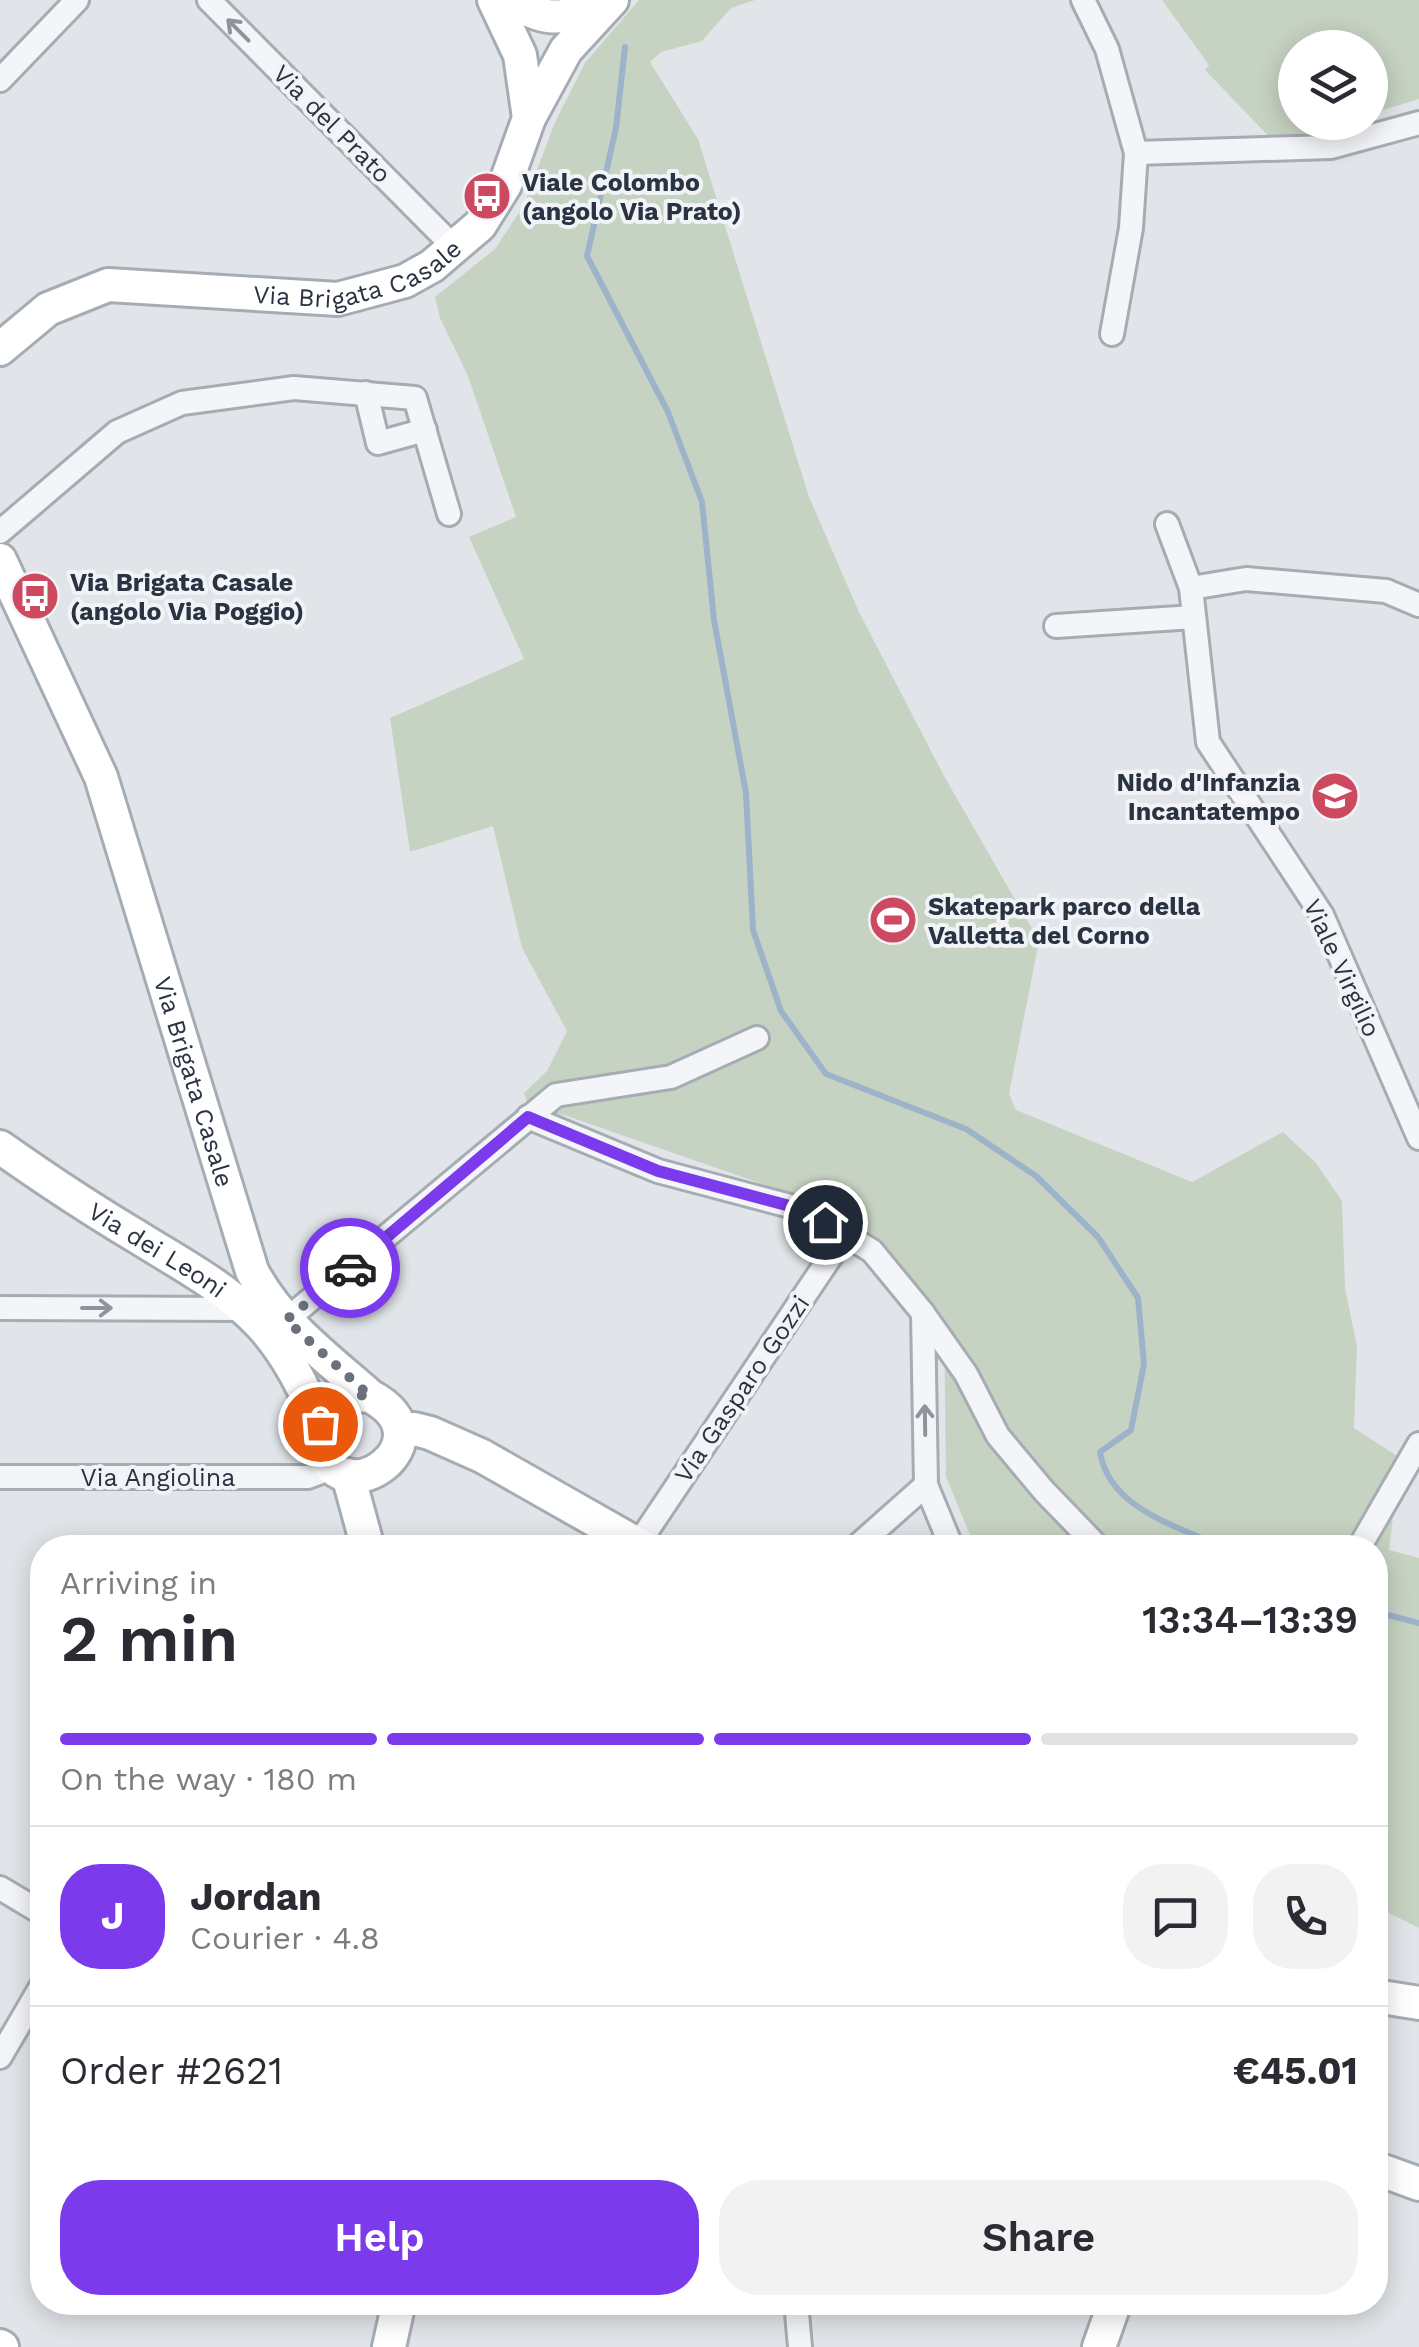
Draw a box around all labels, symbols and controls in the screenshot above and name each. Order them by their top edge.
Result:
one-way arrow [226,18,250,42]
map controls [1278,30,1388,140]
button: layers [1278,30,1388,140]
street label: Via del Prato [267,59,397,189]
place label: Viale Colombo (angolo Via Prato) [522,168,742,226]
bus stop icon: Viale Colombo (angolo Via Prato) [461,170,513,222]
street label: Via Brigata Casale [253,233,467,315]
place label: Via Brigata Casale (angolo Via Poggio) [70,568,304,626]
bus stop icon: Via Brigata Casale (angolo Via Poggio) [9,570,61,622]
place label: Nido d'Infanzia Incantatempo [1116,768,1301,826]
school or university icon: Nido d'Infanzia Incantatempo [1309,770,1361,822]
place label: Skatepark parco della Valletta del Corno [928,892,1201,950]
sports icon: Skatepark parco della Valletta del Corno [867,894,919,946]
street label: Viale Virgilio [1297,895,1387,1041]
street label: Via Brigata Casale [148,973,240,1190]
pin [783,1180,868,1265]
icon: home [798,1195,853,1250]
street label: Via dei Leoni [83,1196,232,1303]
courier [300,1218,400,1318]
icon: car [323,1241,378,1296]
street label: Via Gasparo Gozzi [669,1290,815,1488]
one-way arrow [80,1298,113,1318]
pin [278,1382,363,1467]
icon: bag [293,1397,348,1452]
one-way arrow [916,1405,934,1438]
street label: Via Angiolina [81,1463,235,1492]
text: Arriving in [60,1564,217,1602]
text: 13:34–13:39 [1142,1598,1358,1642]
text: 2 min [60,1601,238,1677]
text: On the way · 180 m [60,1760,357,1798]
button: chat [1123,1864,1228,1969]
button: phone [1253,1864,1358,1969]
text: Jordan [190,1875,322,1919]
text: J [101,1894,124,1938]
text: Courier · 4.8 [190,1919,380,1957]
text: Order #2621 [60,2049,283,2093]
text: €45.01 [1233,2049,1358,2093]
button: Help [60,2180,699,2295]
button: Share [719,2180,1358,2295]

